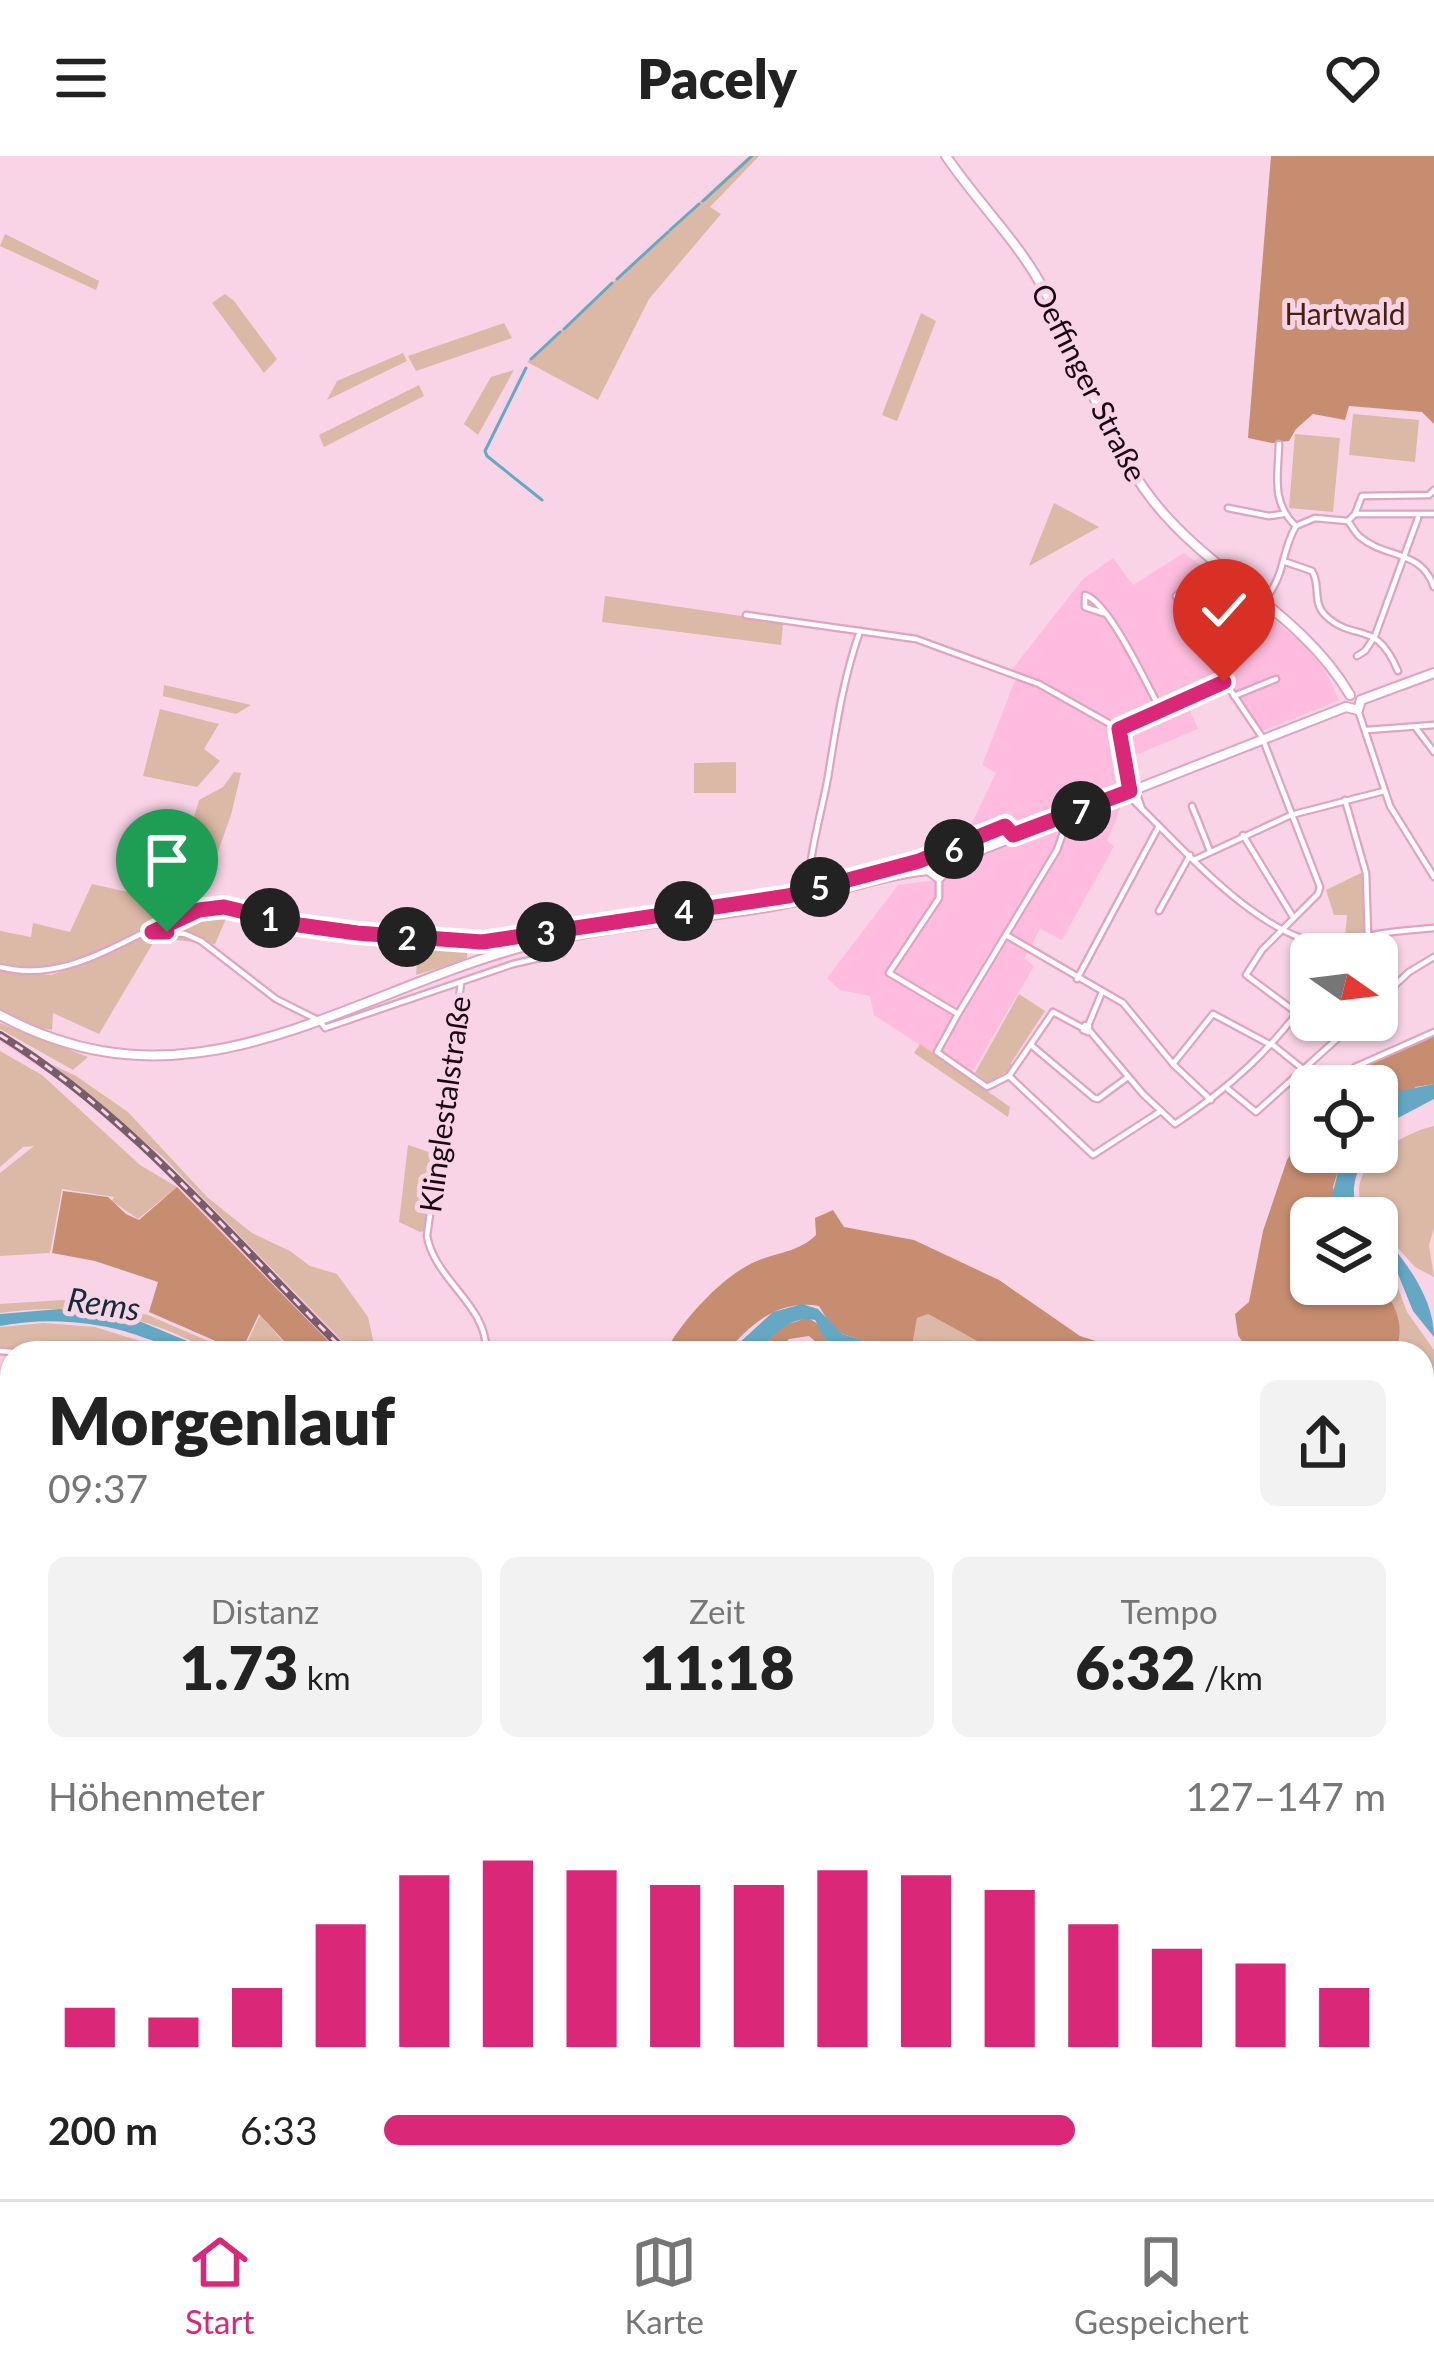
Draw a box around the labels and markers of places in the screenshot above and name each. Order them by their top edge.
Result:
pin [1173,559,1275,682]
pin: 7 [1051,781,1111,841]
pin [116,809,218,932]
pin: 6 [924,819,984,879]
pin: 5 [790,857,850,917]
pin: 4 [654,881,714,941]
pin: 1 [240,888,300,948]
pin: 3 [516,902,576,962]
pin: 2 [377,907,437,967]

